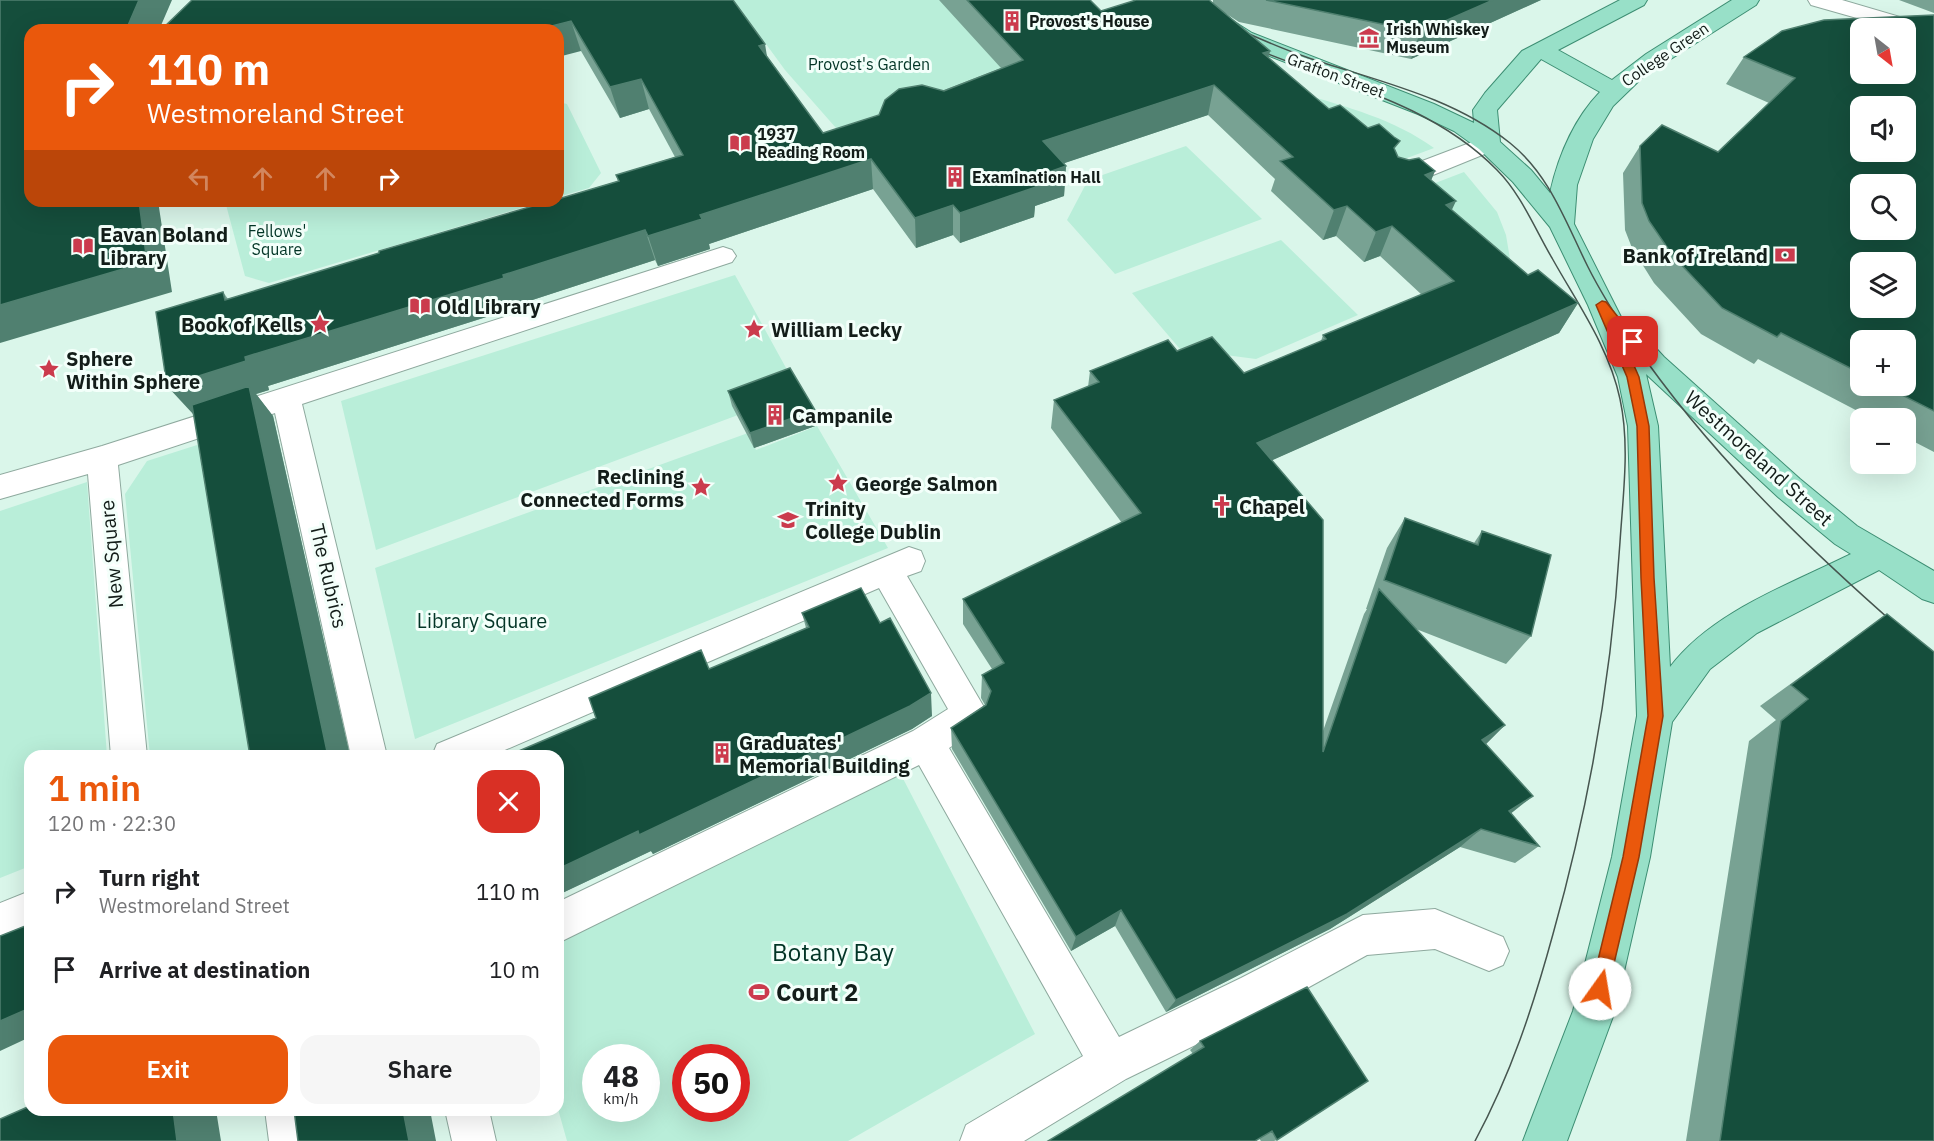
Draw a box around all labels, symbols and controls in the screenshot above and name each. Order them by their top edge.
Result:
building icon: Provost's House [1000,9,1024,33]
place label: Provost's House [1029,11,1150,31]
street label: College Green [1618,18,1712,90]
north arrow [1850,18,1916,84]
map controls [1850,18,1916,474]
place label: Irish Whiskey Museum [1386,19,1490,57]
museum icon: Irish Whiskey Museum [1357,26,1381,50]
text: 110 m [147,42,270,97]
icon: right [48,48,126,126]
street label: Grafton Street [1285,48,1387,102]
park label: Provost's Garden [808,54,930,74]
text: Westmoreland Street [147,95,404,130]
button: sound [1850,96,1916,162]
place label: 1937 Reading Room [757,124,865,162]
library icon: 1937 Reading Room [728,131,752,155]
icon: left [183,162,216,195]
icon: ahead [246,162,279,195]
icon: ahead [309,162,342,195]
icon: right [372,162,405,195]
building icon: Examination Hall [943,165,967,189]
place label: Examination Hall [972,167,1101,187]
button: search [1850,174,1916,240]
place label: Eavan Boland Library [100,221,228,271]
park label: Fellows' Square [248,221,306,259]
library icon: Eavan Boland Library [71,234,95,258]
place label: Bank of Ireland [1623,242,1768,269]
bank icon: Bank of Ireland [1773,243,1797,267]
button: layers [1850,252,1916,318]
place label: Old Library [437,293,541,320]
library icon: Old Library [408,294,432,318]
place label: Book of Kells [181,311,303,338]
place icon: Book of Kells [308,312,332,336]
place label: William Lecky [771,316,902,343]
pin [1607,316,1658,367]
place icon: William Lecky [742,317,766,341]
icon: arrive [1616,325,1649,358]
button: + [1850,330,1916,396]
place label: Sphere Within Sphere [66,345,200,395]
place icon: Sphere Within Sphere [37,357,61,381]
street label: Westmoreland Street [1679,384,1839,532]
place label: Campanile [792,402,893,429]
building icon: Campanile [763,403,787,427]
button: − [1850,408,1916,474]
place label: Reclining Connected Forms [520,463,685,513]
place label: George Salmon [855,470,998,497]
place icon: George Salmon [826,471,850,495]
place icon: Reclining Connected Forms [689,475,713,499]
place label: Chapel [1239,493,1305,520]
church icon: Chapel [1210,494,1234,518]
place label: Trinity College Dublin [805,495,941,545]
street label: New Square [93,499,129,609]
school or university icon: Trinity College Dublin [776,508,800,532]
street label: The Rubrics [304,521,354,631]
park label: Library Square [417,607,547,634]
place label: Graduates' Memorial Building [739,729,911,779]
building icon: Graduates' Memorial Building [710,741,734,765]
text: 1 min [48,764,141,811]
button: close [477,770,540,833]
text: 120 m · 22:30 [48,810,176,837]
text: Turn right [99,863,200,892]
icon: right [48,875,81,908]
text: 110 m [476,877,540,906]
text: Westmoreland Street [99,892,290,919]
park label: Botany Bay [772,936,894,968]
icon: arrive [48,953,81,986]
text: Arrive at destination [99,955,310,984]
text: 10 m [489,955,540,984]
position arrow [1568,957,1632,1021]
place label: Court 2 [776,976,859,1008]
sports icon: Court 2 [747,980,771,1004]
button: Exit [48,1035,288,1104]
button: Share [300,1035,540,1104]
speed limit sign: 50 [672,1044,750,1122]
text: 48 [603,1056,639,1095]
text: km/h [603,1089,639,1108]

